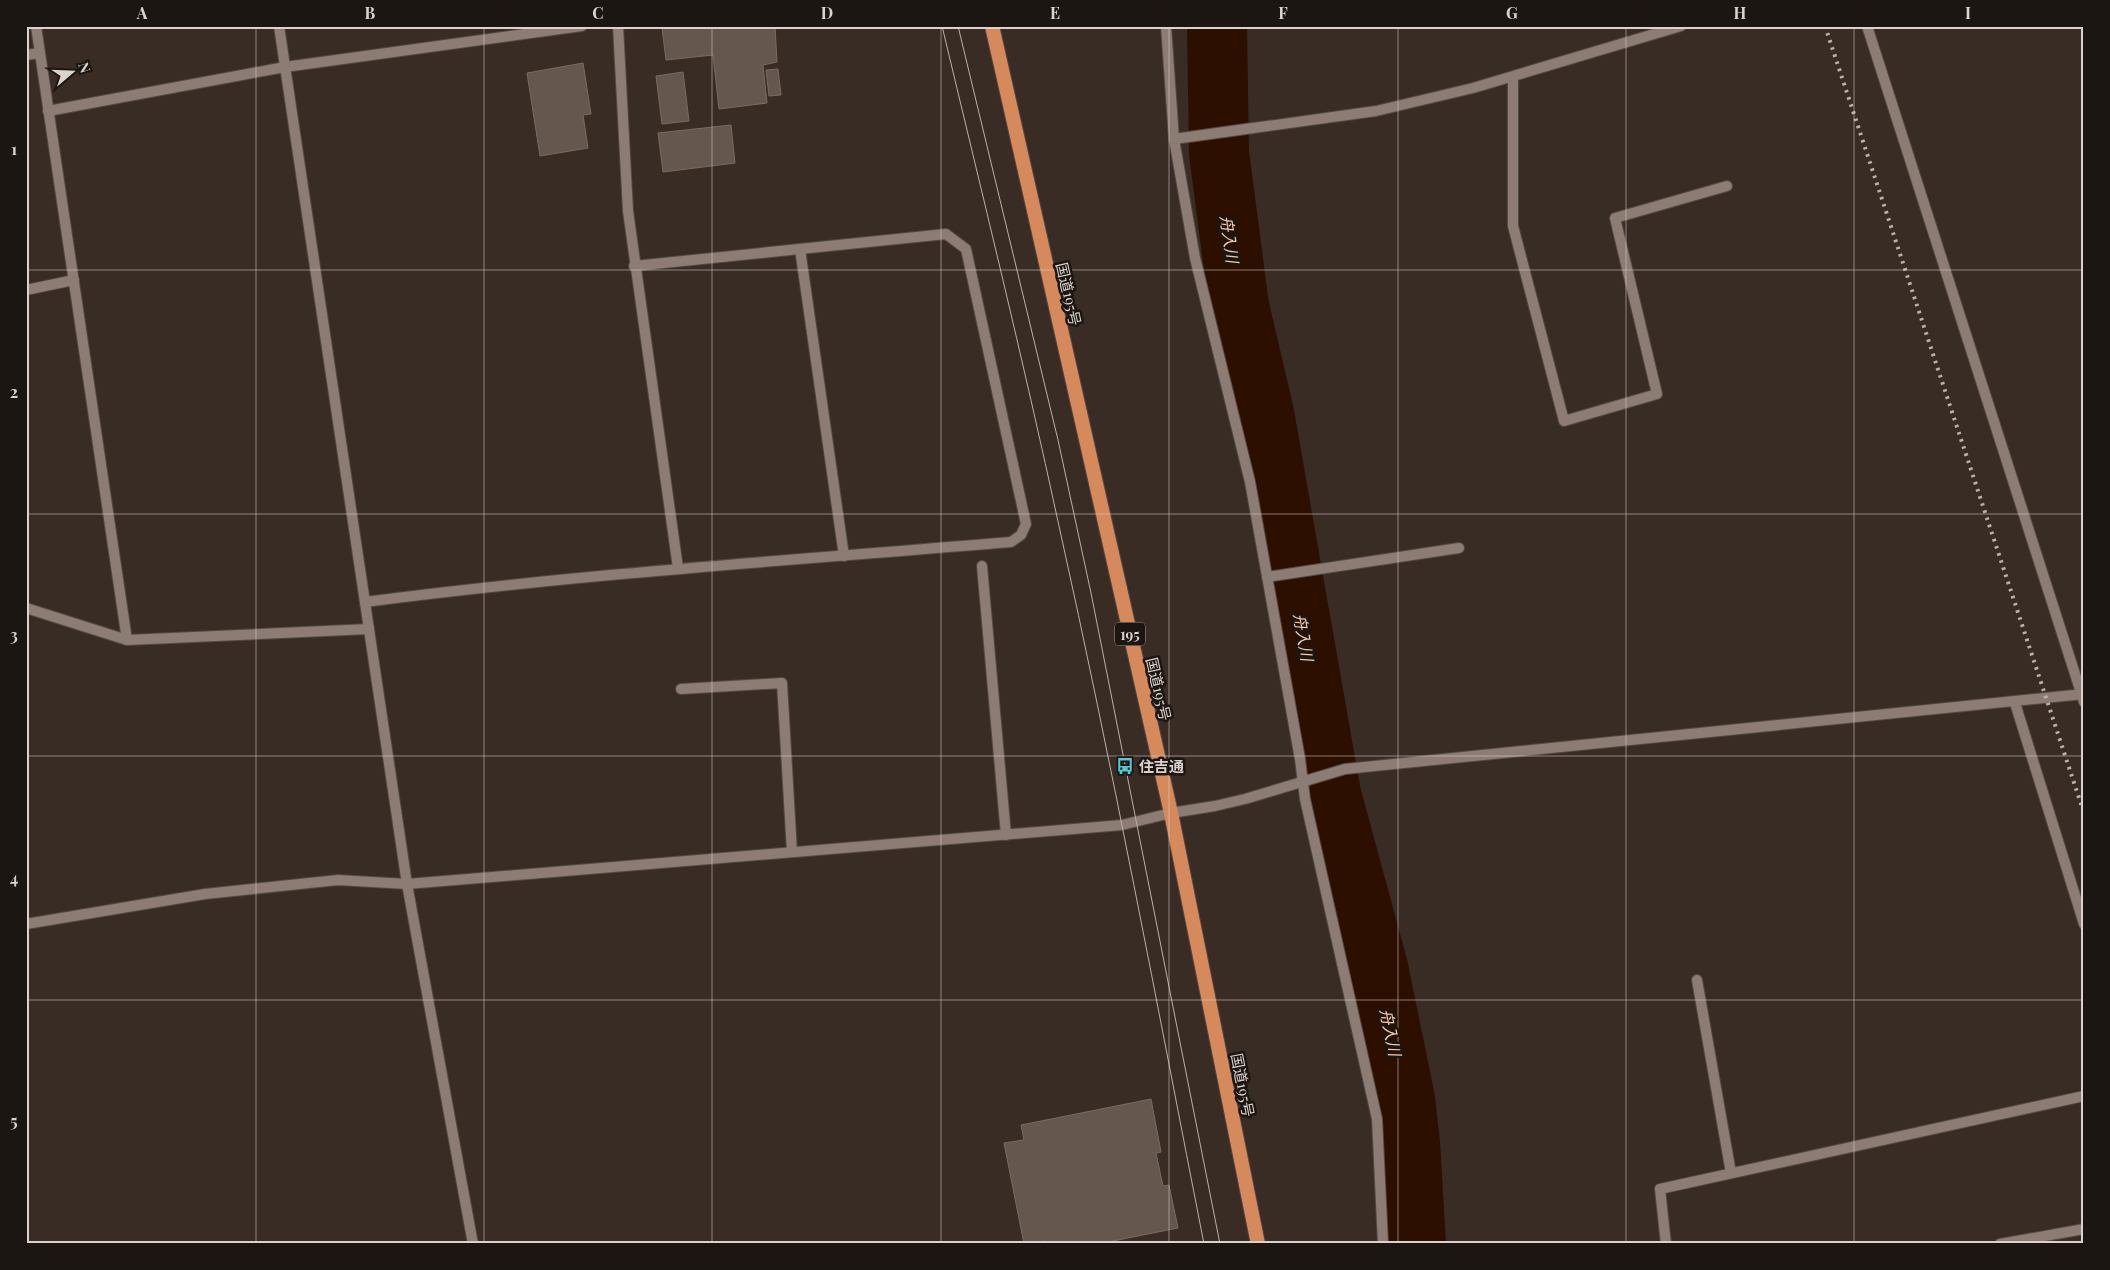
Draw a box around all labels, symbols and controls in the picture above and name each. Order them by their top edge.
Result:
text: A [136,2,148,23]
text: B [365,2,376,23]
text: C [592,2,604,23]
text: D [821,2,833,23]
text: E [1050,2,1060,23]
text: F [1278,2,1288,23]
text: G [1506,2,1518,23]
text: H [1734,2,1747,23]
text: I [1965,2,1971,23]
north arrow [48,48,98,98]
text: N [74,60,95,75]
text: 1 [11,138,17,159]
water label: 舟入川 [1216,214,1244,266]
street label: 国道195号 [1052,260,1086,328]
text: 2 [10,381,18,402]
water label: 舟入川 [1289,612,1319,664]
road number: 195 [1115,622,1145,646]
text: 3 [10,624,18,645]
street label: 国道195号 [1142,655,1176,723]
bus stop icon: 住吉通 [1115,756,1135,776]
place label: 住吉通 [1139,756,1184,776]
text: 4 [10,867,18,888]
water label: 舟入川 [1376,1006,1407,1060]
street label: 国道195号 [1227,1051,1259,1119]
text: 5 [10,1110,18,1131]

